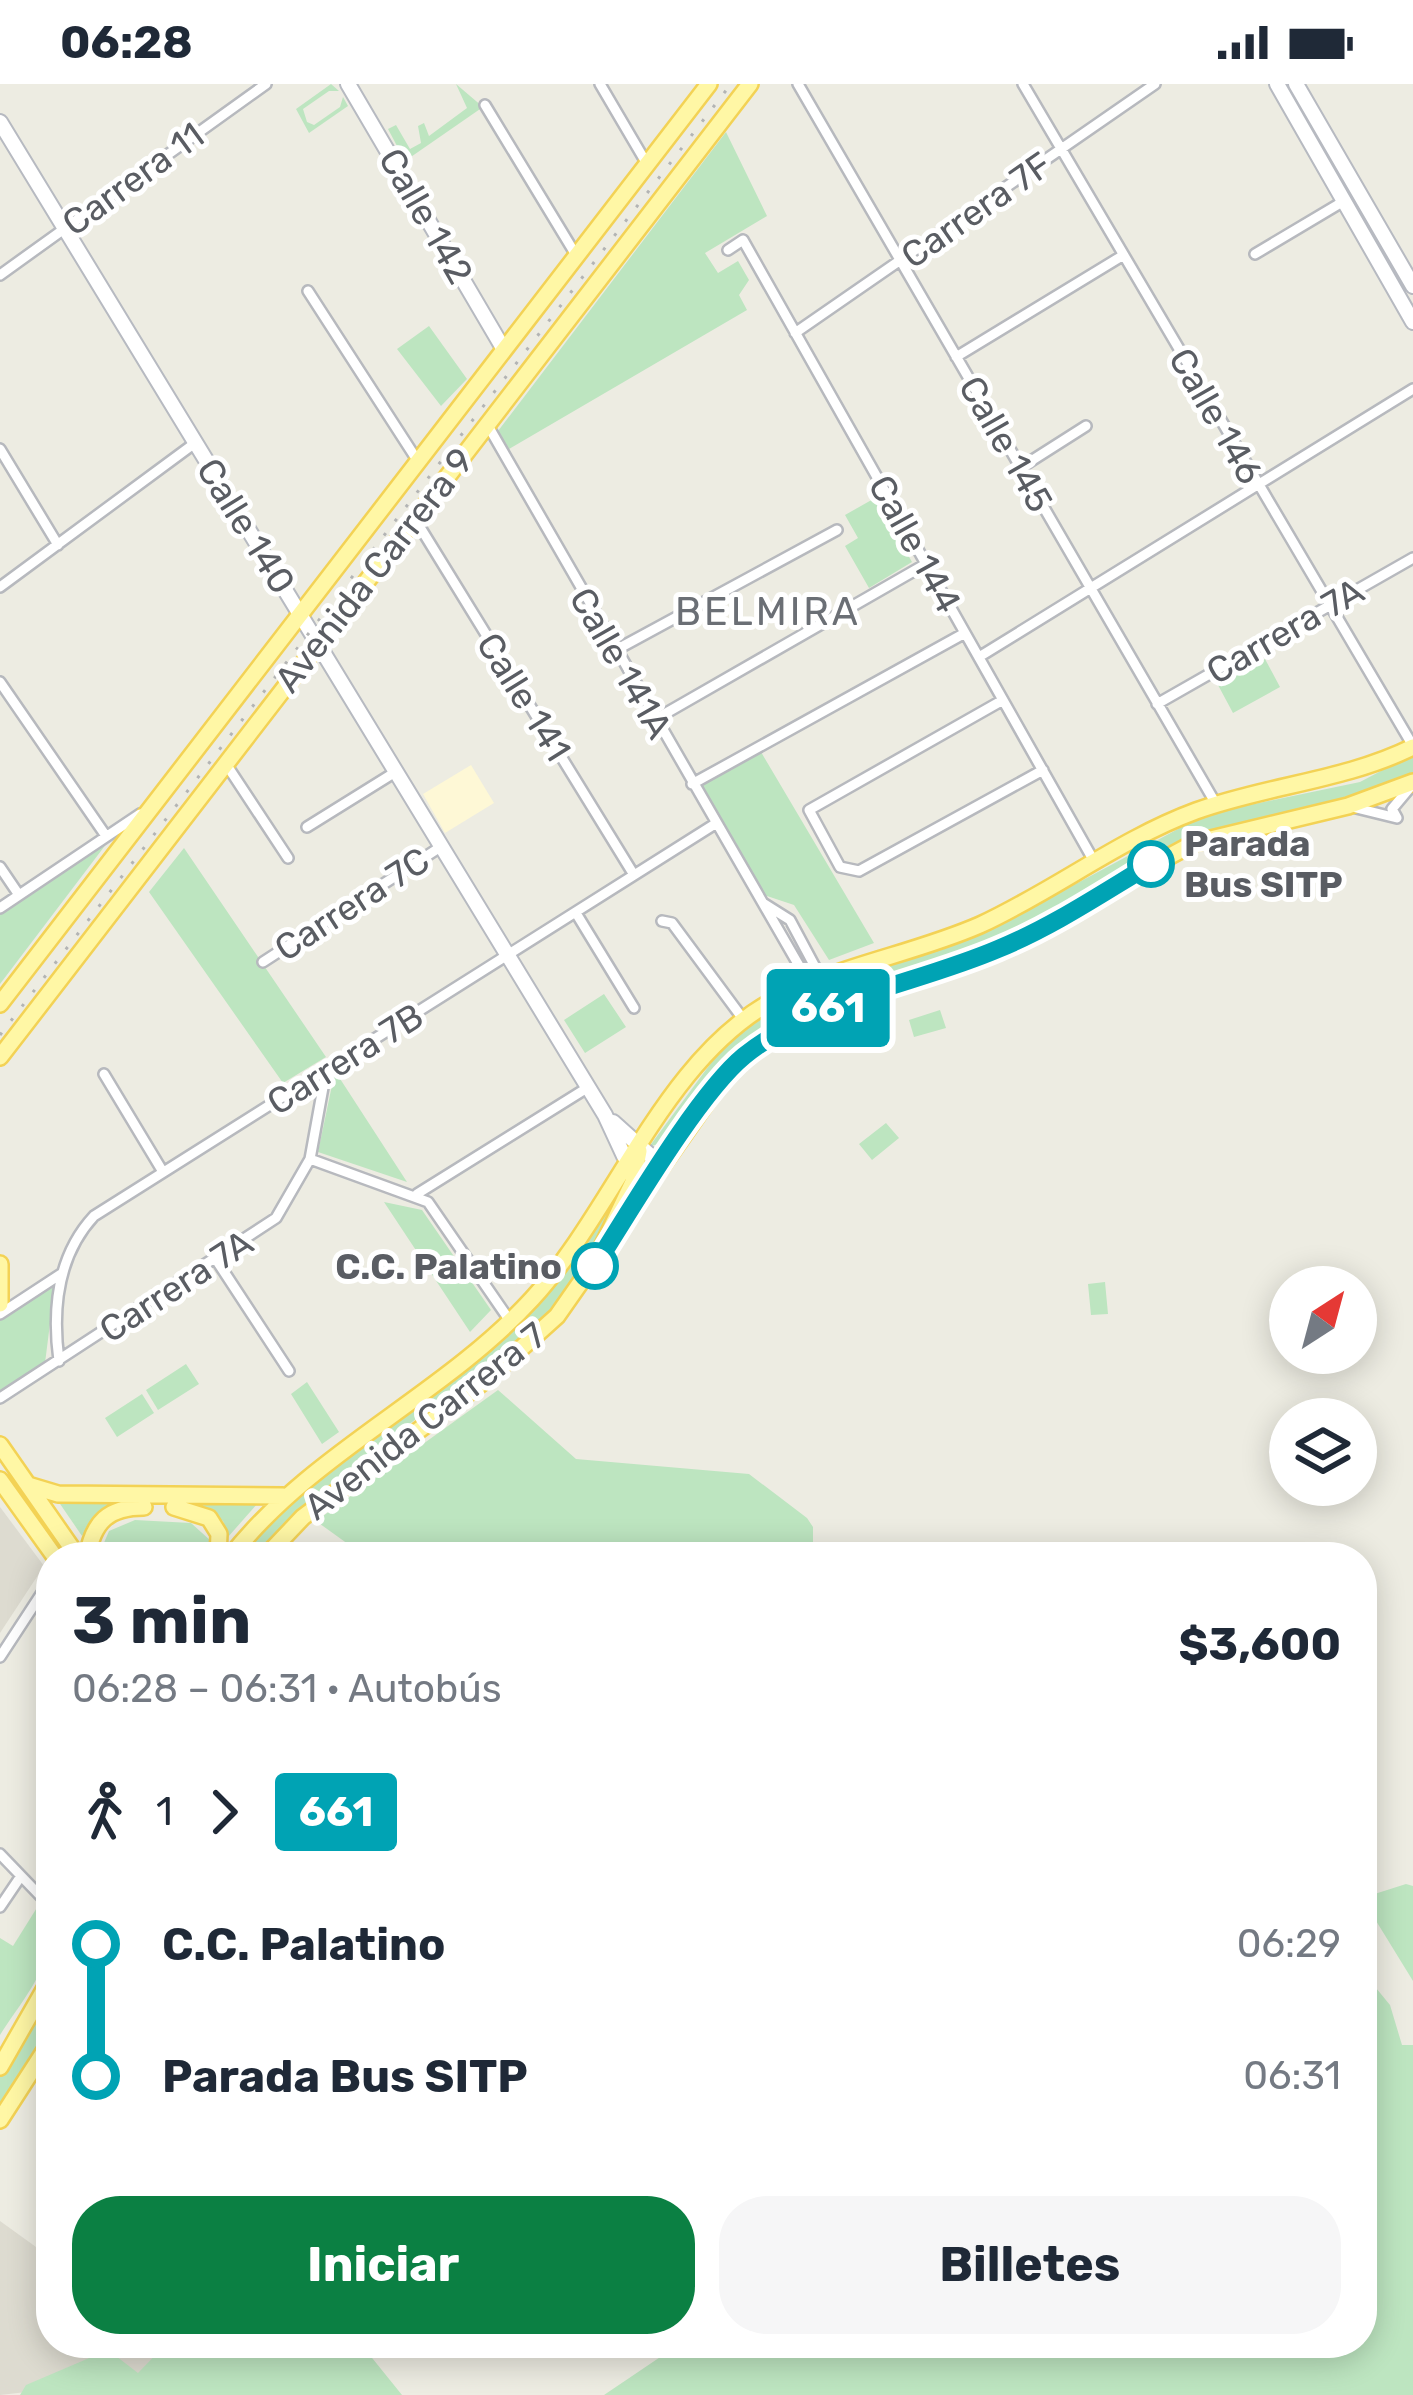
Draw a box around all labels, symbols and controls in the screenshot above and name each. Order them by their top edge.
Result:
text: 06:28 [60,16,193,69]
street label: Carrera 11 [54,113,212,245]
street label: Calle 142 [370,141,482,291]
street label: Carrera 7F [893,143,1059,277]
street label: Calle 146 [1160,340,1272,492]
street label: Calle 145 [950,369,1062,519]
street label: Avenida Carrera 9 [265,440,483,700]
street label: Calle 140 [188,451,304,601]
street label: Calle 144 [860,468,970,620]
street label: Carrera 7A [1199,569,1371,693]
street label: Calle 141A [561,580,681,746]
district label: BELMIRA [675,589,861,635]
street label: Calle 141 [468,625,580,769]
place label: Parada Bus SITP [1184,822,1343,906]
street label: Carrera 7C [267,838,437,970]
marker: Parada Bus SITP [1129,842,1173,886]
line badge: 661 [759,969,897,1047]
text: 661 [791,983,865,1033]
street label: Carrera 7B [259,994,431,1124]
street label: Carrera 7A [91,1221,261,1351]
marker: C.C. Palatino [573,1244,617,1288]
place label: C.C. Palatino [335,1245,562,1288]
north arrow [1269,1266,1377,1374]
map controls [1269,1266,1377,1506]
street label: Avenida Carrera 7 [296,1313,554,1529]
button: layers [1269,1398,1377,1506]
text: 3 min [72,1581,251,1660]
text: $3,600 [1179,1618,1341,1671]
text: 06:28 – 06:31 · Autobús [72,1666,502,1712]
icon: walk [72,1779,138,1845]
icon: forward [191,1779,257,1845]
text: 661 [299,1787,373,1837]
text: 1 [156,1789,173,1835]
text: C.C. Palatino [162,1918,445,1971]
text: 06:29 [1237,1921,1341,1967]
text: Parada Bus SITP [162,2050,528,2103]
text: 06:31 [1243,2053,1341,2099]
button: Iniciar [72,2196,695,2334]
button: Billetes [719,2196,1341,2334]

